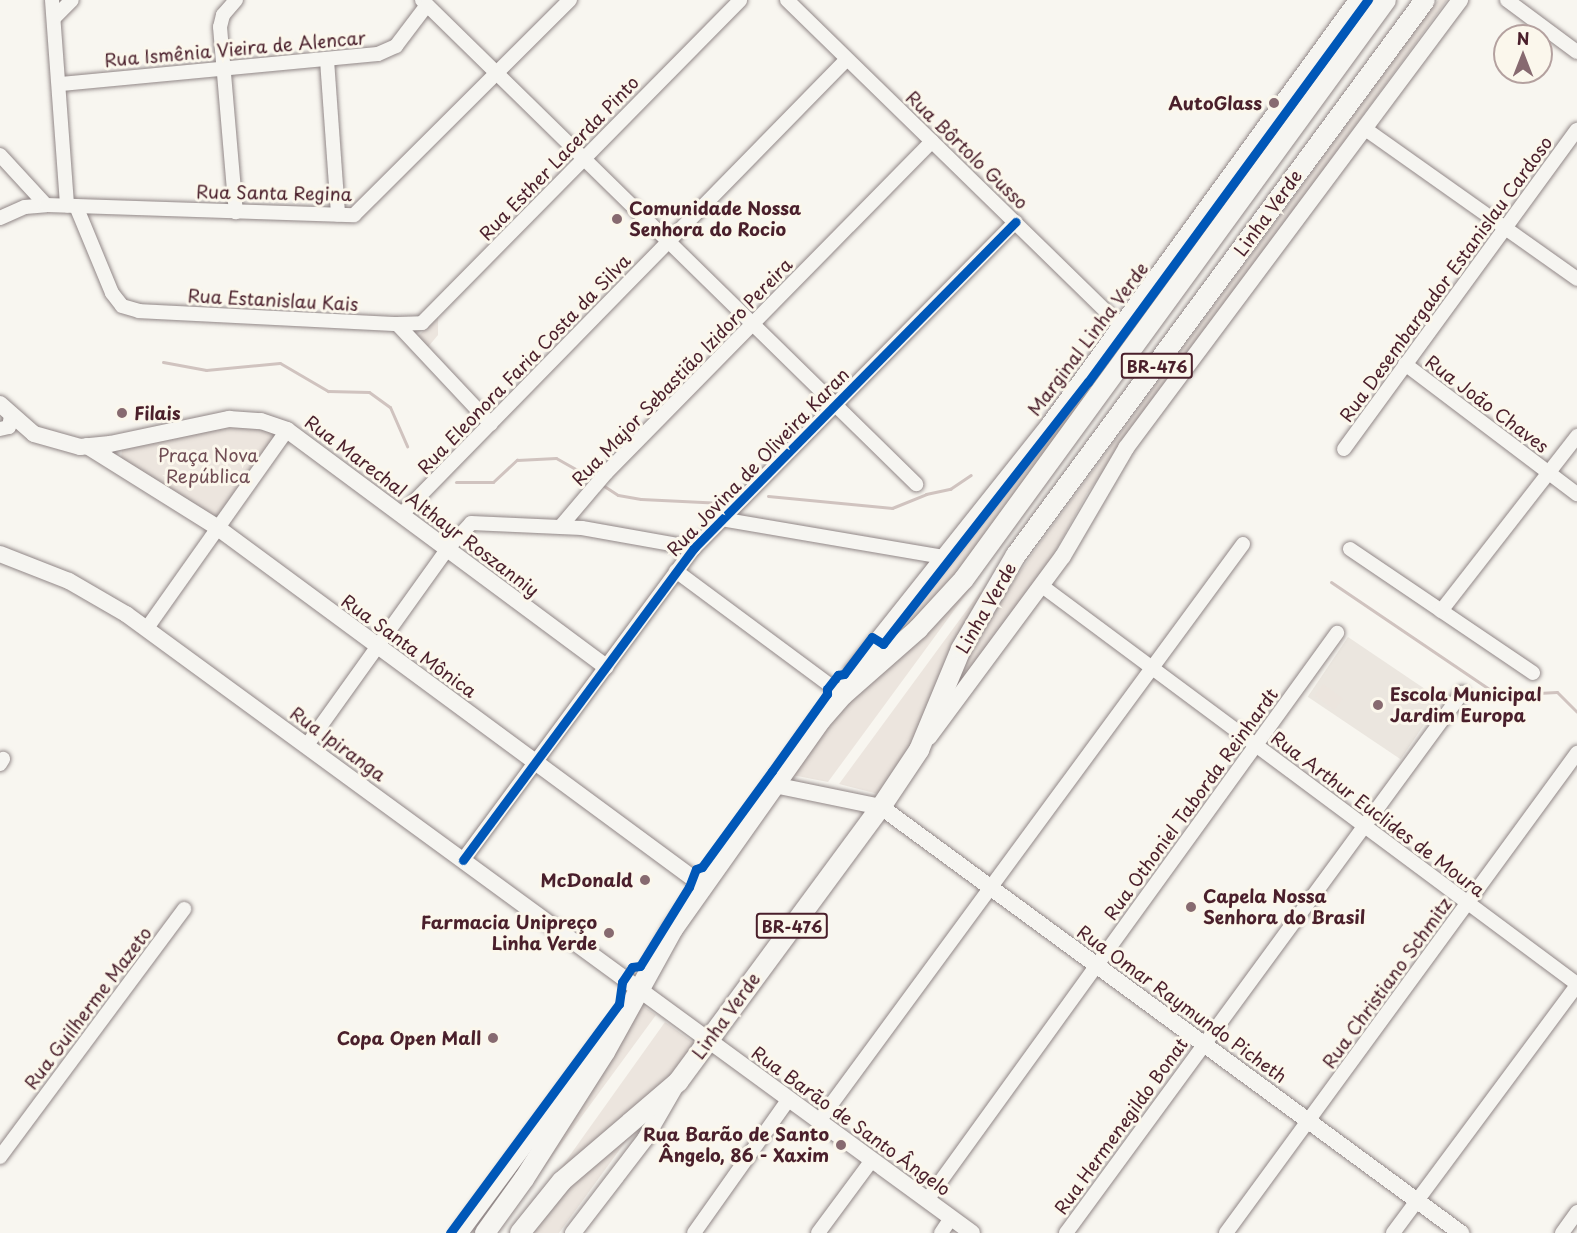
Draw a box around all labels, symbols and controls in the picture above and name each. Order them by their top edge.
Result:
north arrow [1493,24,1553,84]
text: N [1517,26,1529,50]
street label: Rua Ismênia Vieira de Alencar [104,27,366,71]
street label: Rua Esther Lacerda Pinto [475,71,643,245]
street label: Rua Bôrtolo Gusso [902,86,1032,214]
place label: AutoGlass [1169,92,1262,114]
marker: AutoGlass [1267,96,1281,110]
street label: Rua Desembargador Estanislau Cardoso [1335,131,1557,427]
street label: Linha Verde [1229,165,1307,261]
street label: Rua Santa Regina [196,181,352,205]
place label: Comunidade Nossa Senhora do Rocio [629,198,801,240]
marker: Comunidade Nossa Senhora do Rocio [610,212,624,226]
street label: Rua Eleonora Faria Costa da Silva [412,249,636,479]
street label: Rua Major Sebastião Izidoro Pereira [566,253,798,491]
street label: Marginal Linha Verde [1023,258,1153,420]
street label: Rua Estanislau Kais [186,285,360,315]
street label: Rua João Chaves [1421,351,1553,457]
road number: BR-476 [1120,353,1194,379]
street label: Rua Jovina de Oliveira Karan [662,364,854,560]
place label: Filais [134,402,181,424]
marker: Filais [115,406,129,420]
street label: Rua Marechal Althayr Roszanniy [301,411,543,601]
park label: Praça Nova República [157,445,259,488]
street label: Linha Verde [951,558,1021,658]
street label: Rua Santa Mônica [337,590,481,702]
street label: Rua Othoniel Taborda Reinhardt [1099,684,1283,924]
place label: Escola Municipal Jardim Europa [1390,684,1542,726]
marker: Escola Municipal Jardim Europa [1371,698,1385,712]
street label: Rua Ipiranga [286,702,390,786]
street label: Rua Arthur Euclides de Moura [1266,726,1490,902]
place label: McDonald [541,869,633,891]
marker: McDonald [638,873,652,887]
place label: Capela Nossa Senhora do Brasil [1203,886,1365,928]
street label: Rua Christiano Schmitz [1318,894,1456,1072]
marker: Capela Nossa Senhora do Brasil [1184,900,1198,914]
place label: Farmacia Unipreço Linha Verde [421,912,597,954]
road number: BR-476 [754,913,830,939]
street label: Rua Omar Raymundo Picheth [1072,920,1292,1088]
street label: Rua Guilherme Mazeto [20,922,156,1094]
marker: Farmacia Unipreço Linha Verde [602,926,616,940]
street label: Linha Verde [687,968,765,1064]
place label: Copa Open Mall [336,1027,481,1049]
marker: Copa Open Mall [486,1031,500,1045]
street label: Rua Hermenegildo Bonat [1049,1033,1193,1219]
street label: Rua Barão de Santo Ângelo [748,1042,954,1200]
place label: Rua Barão de Santo Ângelo, 86 - Xaxim [644,1124,829,1166]
marker: Rua Barão de Santo Ângelo, 86 - Xaxim [834,1138,848,1152]

